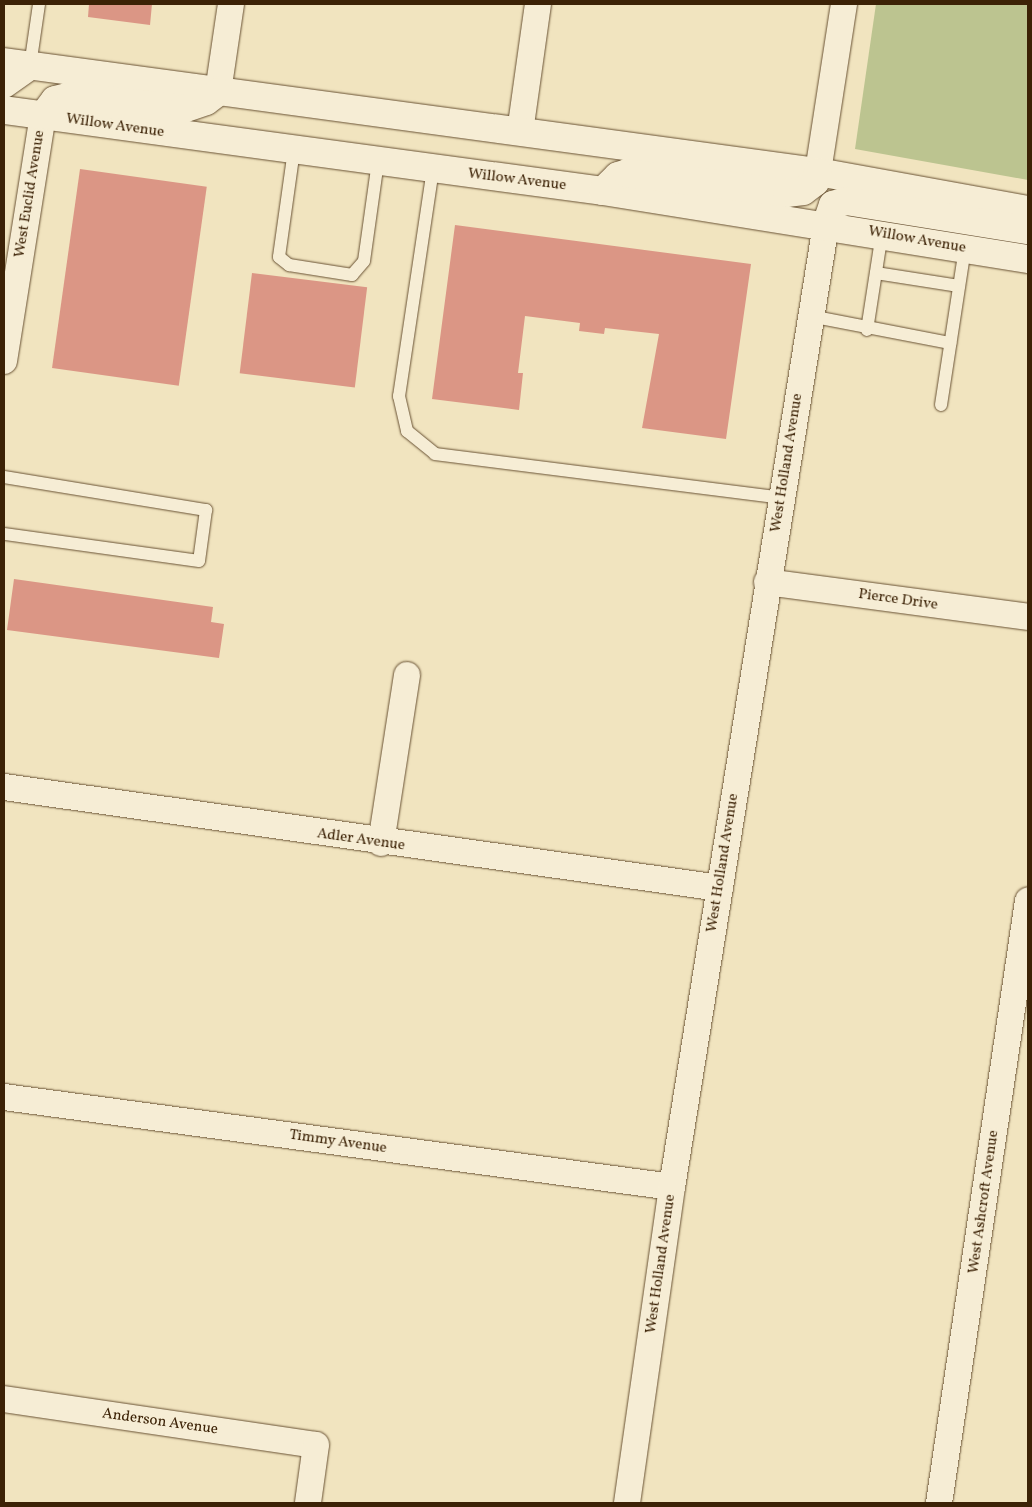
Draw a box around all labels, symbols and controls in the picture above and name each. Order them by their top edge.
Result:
street label: Willow Avenue [64,110,166,142]
street label: West Euclid Avenue [11,129,49,259]
street label: Willow Avenue [466,165,568,195]
street label: Willow Avenue [866,222,968,258]
street label: West Holland Avenue [767,392,807,534]
street label: Pierce Drive [857,586,939,614]
street label: West Holland Avenue [703,792,743,934]
street label: Adler Avenue [316,825,406,855]
street label: Timmy Avenue [288,1126,388,1158]
street label: West Ashcroft Avenue [965,1129,1003,1275]
street label: West Holland Avenue [642,1193,680,1335]
street label: Anderson Avenue [101,1405,219,1439]

